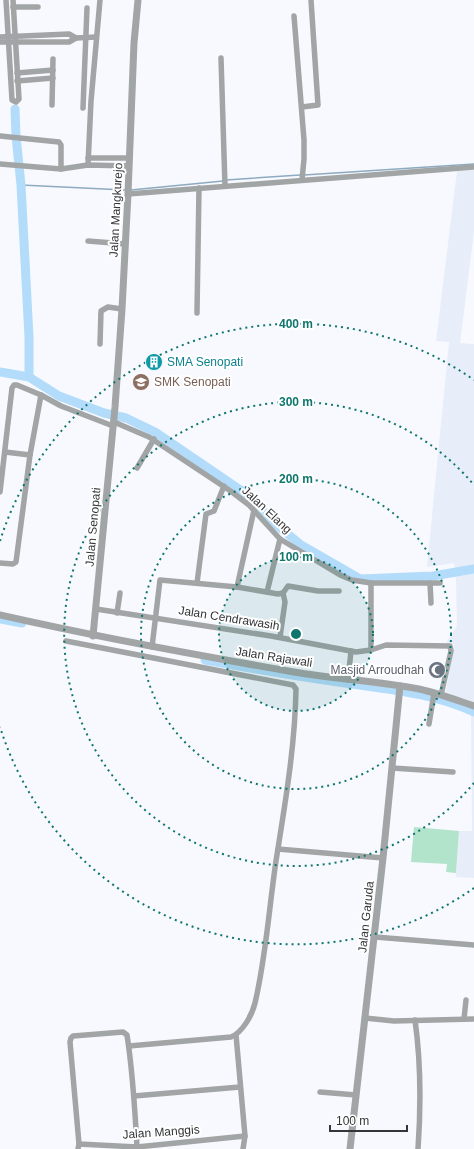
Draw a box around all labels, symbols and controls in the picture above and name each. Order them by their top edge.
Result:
street label: Jalan Mangkurejo [107,162,125,258]
text: 400 m [279,317,313,331]
building icon: SMA Senopati [144,352,164,372]
place label: SMA Senopati [167,355,243,369]
school or university icon: SMK Senopati [131,372,151,392]
place label: SMK Senopati [154,375,231,389]
text: 300 m [279,395,313,409]
text: 200 m [279,472,313,486]
street label: Jalan Elang [239,483,295,537]
street label: Jalan Senopati [83,487,103,567]
text: 100 m [279,550,313,564]
street label: Jalan Cendrawasih [178,603,280,633]
centre of rings [289,627,303,641]
street label: Jalan Rajawali [235,644,313,670]
mosque icon: Masjid Arroudhah [427,660,447,680]
place label: Masjid Arroudhah [331,663,424,677]
street label: Jalan Garuda [355,880,377,954]
scale bar [330,1107,407,1133]
text: 100 m [336,1114,369,1128]
street label: Jalan Manggis [122,1122,200,1142]

